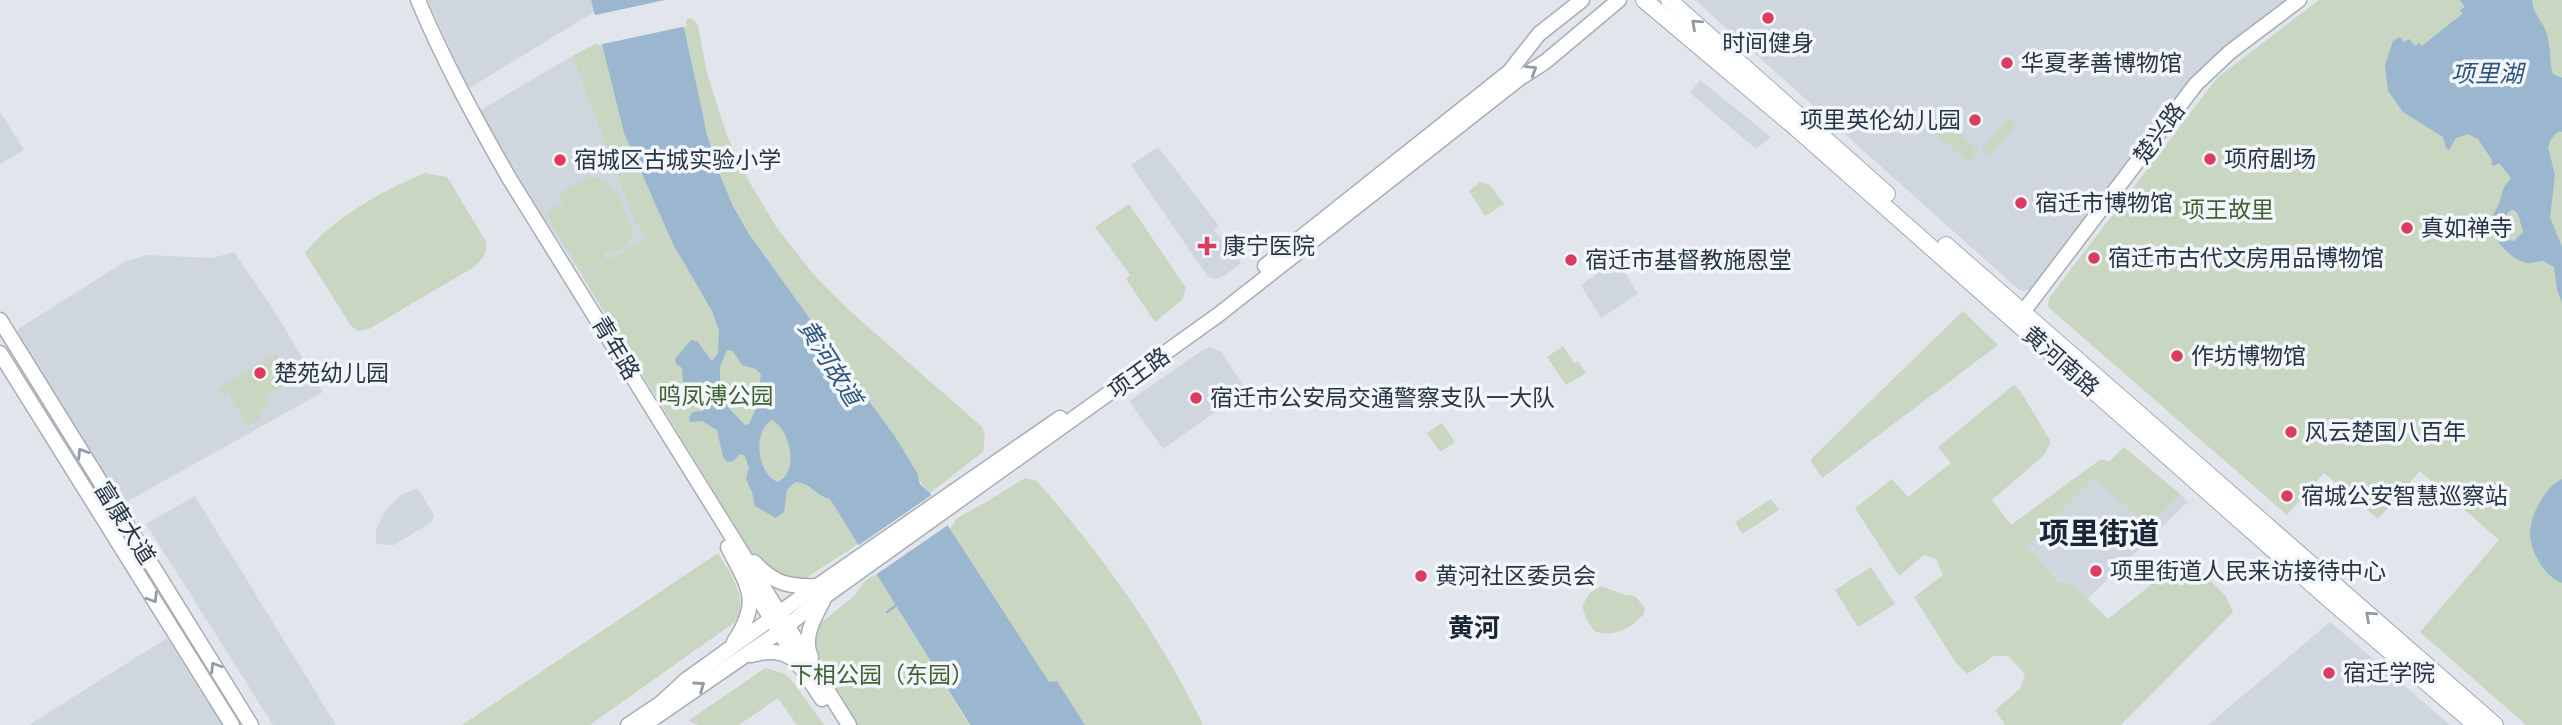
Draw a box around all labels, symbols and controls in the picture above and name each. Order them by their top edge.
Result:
marker: 时间健身 [1760,10,1776,26]
one-way arrow [1691,20,1704,33]
place label: 时间健身 [1722,30,1814,57]
place label: 华夏孝善博物馆 [2021,50,2182,77]
marker: 华夏孝善博物馆 [1999,55,2015,71]
water label: 项里湖 [2451,60,2527,88]
one-way arrow [1525,65,1538,78]
street label: 楚兴路 [2128,97,2191,169]
place label: 项里英伦幼儿园 [1800,107,1961,134]
marker: 项里英伦幼儿园 [1967,112,1983,128]
place label: 项府剧场 [2224,146,2316,173]
place label: 宿城区古城实验小学 [574,147,781,174]
marker: 项府剧场 [2202,151,2218,167]
marker: 宿城区古城实验小学 [552,152,568,168]
place label: 宿迁市博物馆 [2035,190,2173,217]
marker: 宿迁市博物馆 [2013,195,2029,211]
park label: 项王故里 [2182,197,2274,224]
place label: 真如禅寺 [2421,215,2513,242]
marker: 真如禅寺 [2399,220,2415,236]
place label: 康宁医院 [1223,233,1315,260]
marker: 康宁医院 [1197,236,1217,256]
place label: 宿迁市古代文房用品博物馆 [2108,245,2384,272]
place label: 宿迁市基督教施恩堂 [1585,247,1792,274]
marker: 宿迁市古代文房用品博物馆 [2086,250,2102,266]
marker: 宿迁市基督教施恩堂 [1563,252,1579,268]
street label: 青年路 [586,312,645,385]
water label: 黄河故道 [793,315,869,414]
street label: 黄河南路 [2017,321,2104,402]
street label: 项王路 [1103,342,1175,405]
place label: 作坊博物馆 [2191,343,2306,370]
marker: 作坊博物馆 [2169,348,2185,364]
place label: 楚苑幼儿园 [274,360,389,387]
marker: 楚苑幼儿园 [252,365,268,381]
park label: 鸣凤溥公园 [659,383,774,410]
place label: 宿迁市公安局交通警察支队一大队 [1210,385,1555,412]
marker: 宿迁市公安局交通警察支队一大队 [1188,390,1204,406]
place label: 风云楚国八百年 [2305,419,2466,446]
marker: 风云楚国八百年 [2283,424,2299,440]
one-way arrow [77,447,90,460]
street label: 富康大道 [89,477,160,569]
place label: 宿城公安智慧巡察站 [2301,483,2508,510]
marker: 宿城公安智慧巡察站 [2279,488,2295,504]
district label: 项里街道 [2039,516,2159,551]
place label: 项里街道人民来访接待中心 [2110,558,2386,585]
place label: 黄河社区委员会 [1435,563,1596,590]
marker: 项里街道人民来访接待中心 [2088,563,2104,579]
marker: 黄河社区委员会 [1413,568,1429,584]
one-way arrow [145,591,158,604]
one-way arrow [2365,612,2378,624]
district label: 黄河 [1448,613,1500,643]
place label: 宿迁学院 [2343,660,2435,687]
one-way arrow [210,662,223,675]
park label: 下相公园（东园） [790,662,974,689]
marker: 宿迁学院 [2321,665,2337,681]
one-way arrow [692,682,705,694]

